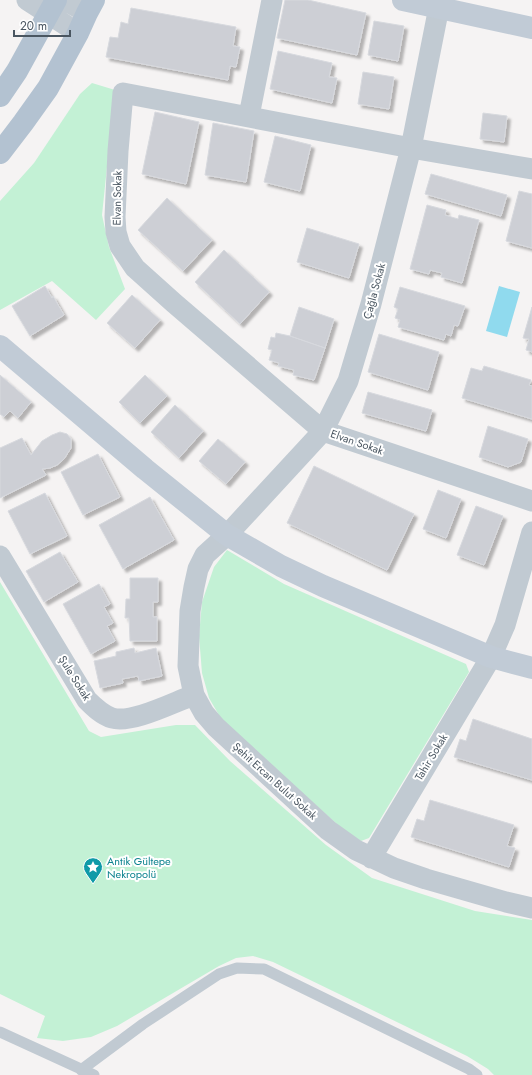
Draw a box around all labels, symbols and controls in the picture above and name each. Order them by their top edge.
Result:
scale bar [14,12,70,38]
text: 20 m [20,17,47,35]
street label: Elvan Sokak [109,170,125,226]
street label: Çağla Sokak [359,261,389,321]
street label: Elvan Sokak [328,426,386,459]
street label: Şule Sokak [55,652,95,704]
street label: Tahir Sokak [411,730,451,783]
street label: Şehit Ercan Bulut Sokak [229,739,321,823]
place label: Antik Gültepe Nekropolü [107,853,171,882]
place icon: Antik Gültepe Nekropolü [82,856,104,884]

